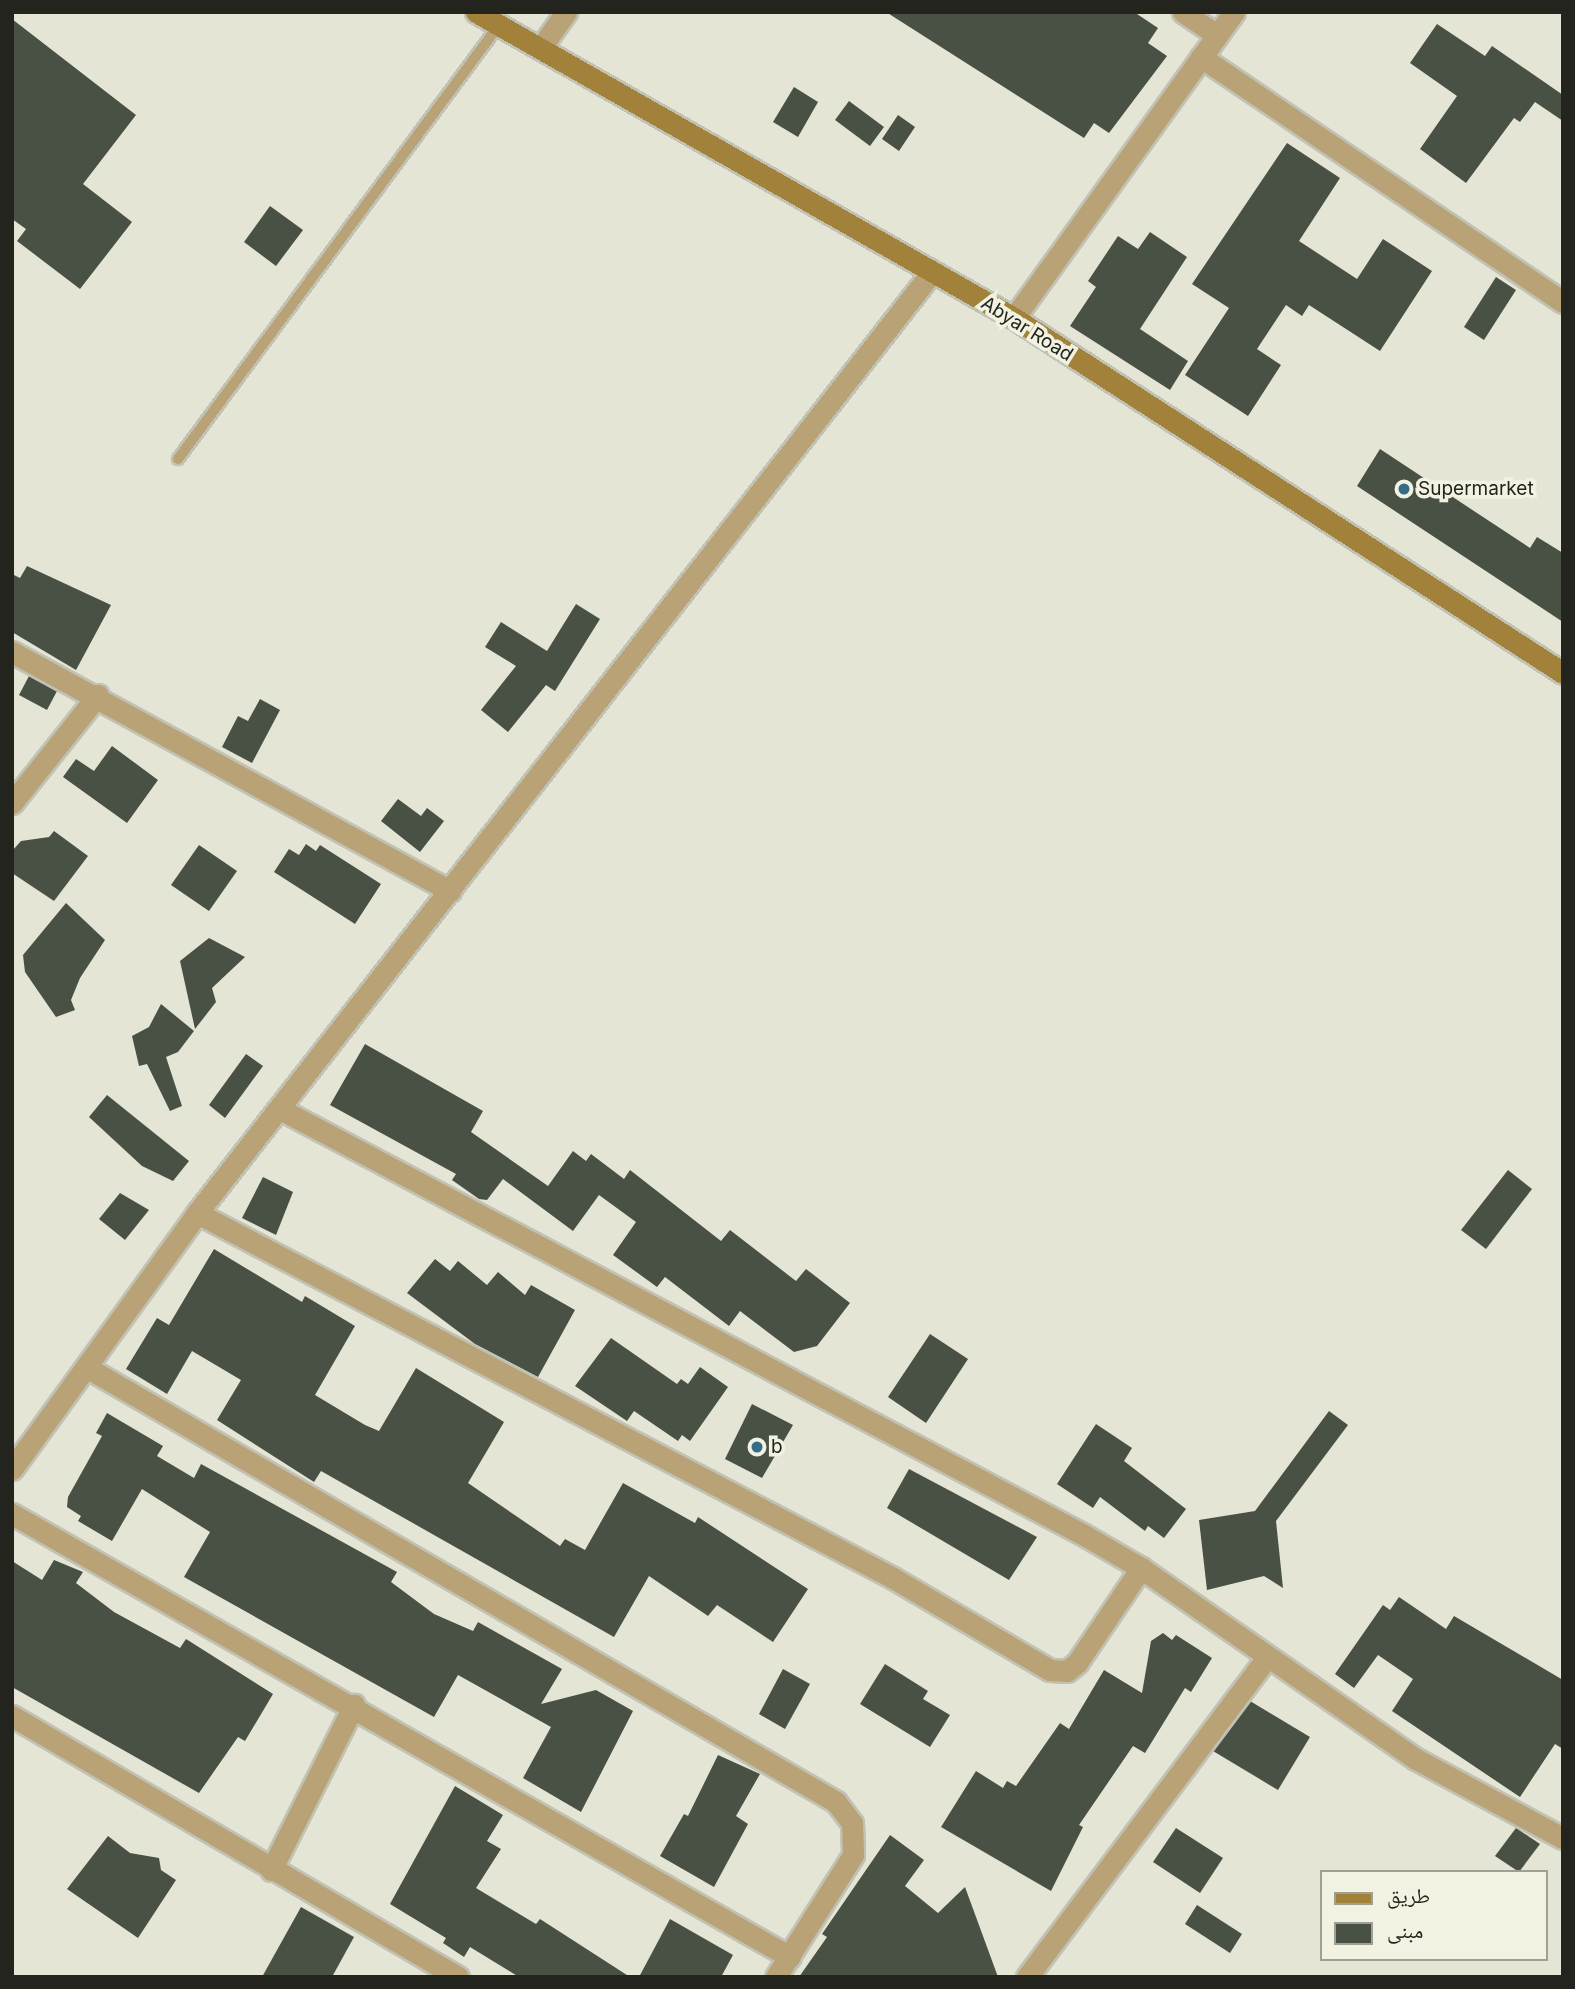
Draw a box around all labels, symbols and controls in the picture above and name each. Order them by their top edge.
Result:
street label: Abyar Road [977,292,1077,366]
place label: Supermarket [1418,478,1534,500]
marker: Supermarket [1396,481,1412,497]
place label: b [771,1436,783,1458]
marker: b [749,1439,765,1455]
legend [1320,1870,1547,1961]
text: طريق [1387,1883,1430,1908]
text: مبنى [1387,1918,1423,1943]

